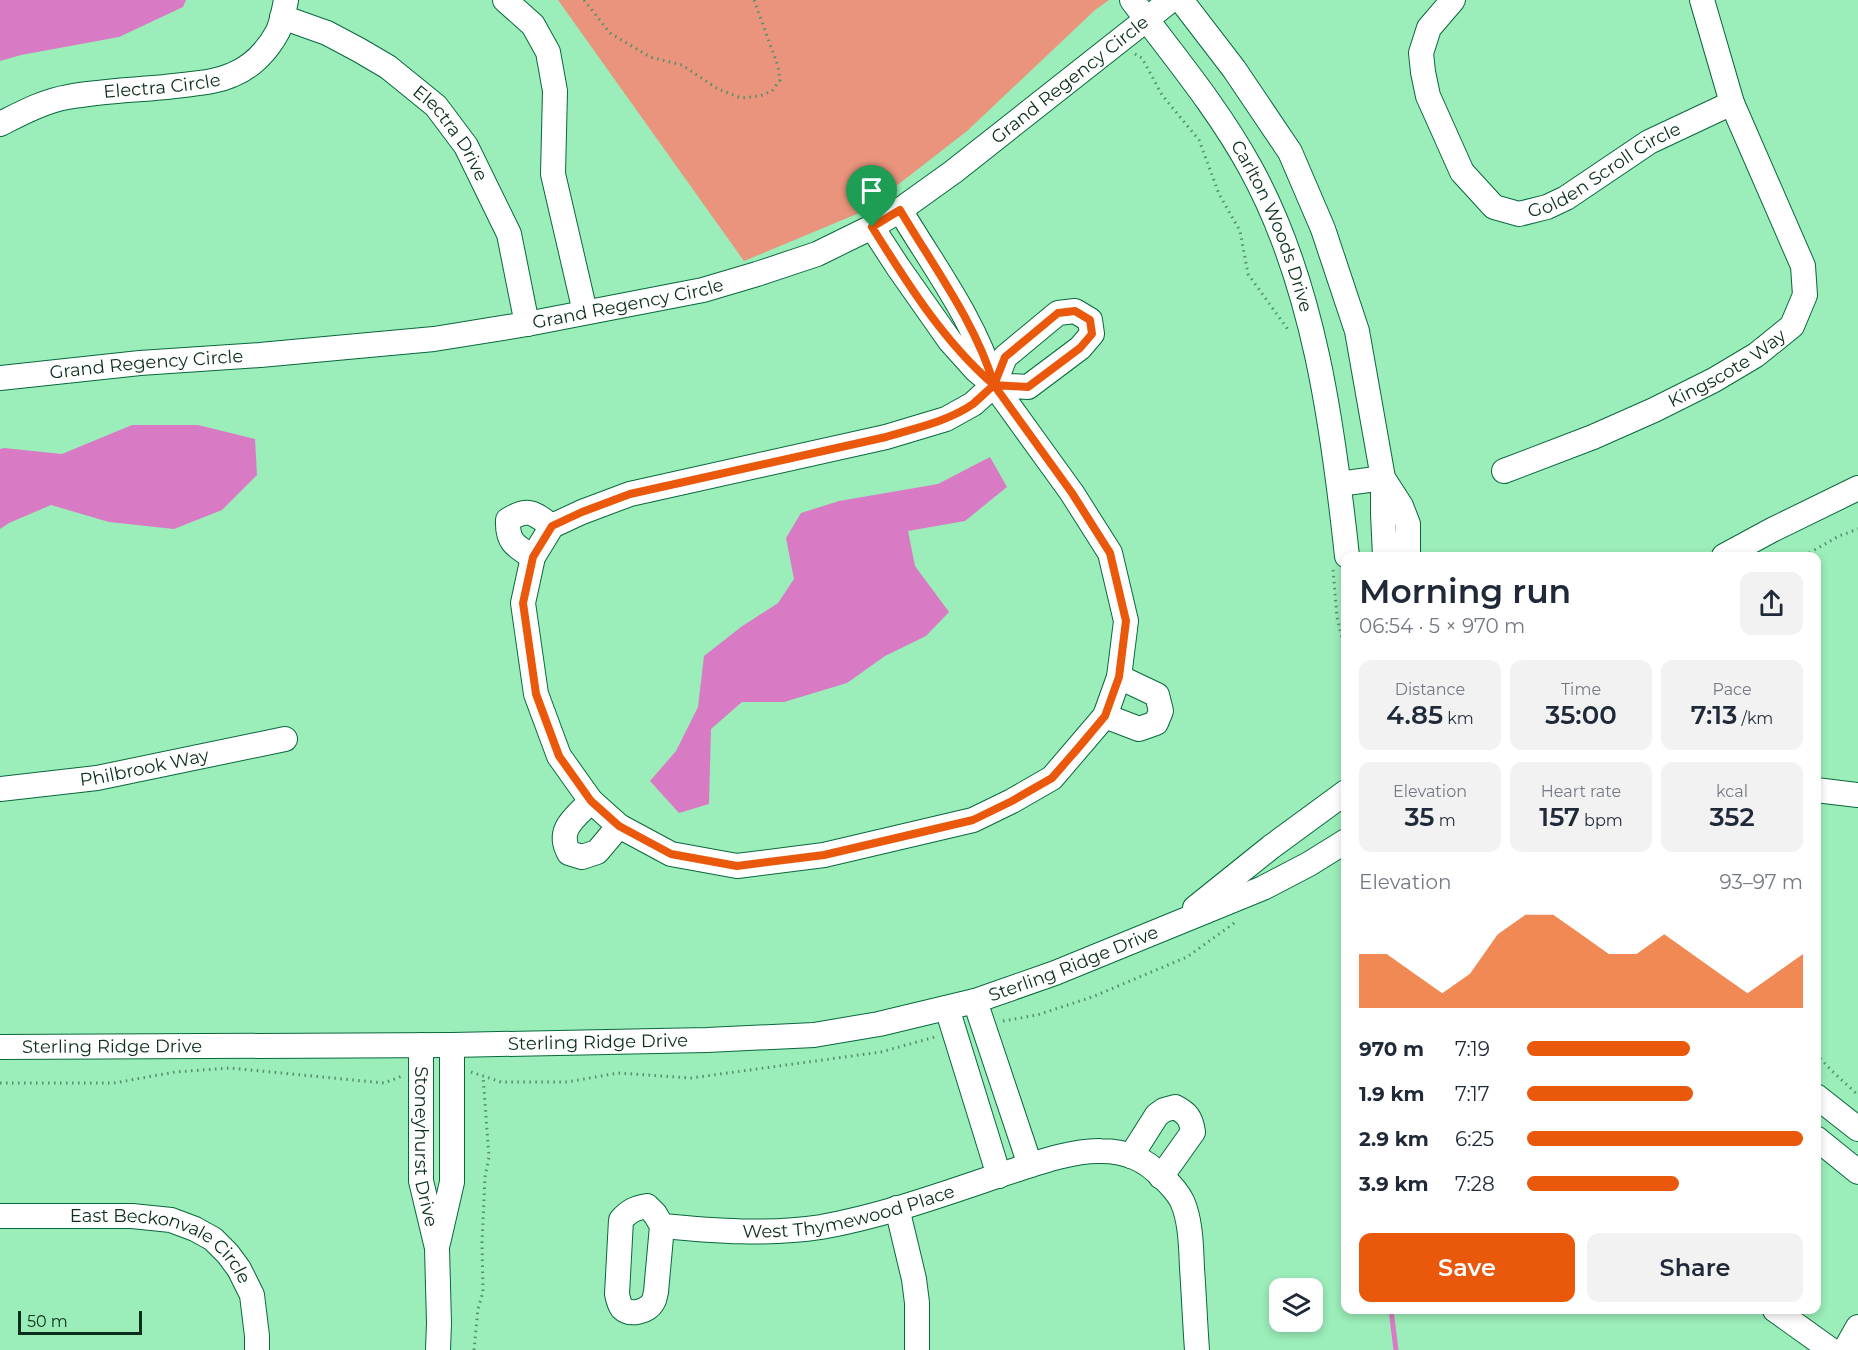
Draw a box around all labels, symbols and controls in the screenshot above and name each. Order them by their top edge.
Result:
street label: Grand Regency Circle [987,11,1153,149]
street label: Electra Circle [102,69,223,103]
street label: Electra Drive [408,81,492,185]
street label: Golden Scroll Circle [1526,118,1684,222]
street label: Carlton Woods Drive [1226,136,1317,315]
pin [846,165,897,227]
icon: arrive [855,174,888,207]
street label: Grand Regency Circle [531,273,726,334]
street label: Kingscote Way [1664,324,1790,412]
street label: Grand Regency Circle [48,345,244,384]
text: Morning run [1359,571,1571,611]
button: share [1740,572,1803,635]
text: 06:54 · 5 × 970 m [1359,614,1525,638]
text: Distance [1395,680,1465,699]
text: Time [1561,680,1601,699]
text: Pace [1712,680,1752,699]
text: 4.85 [1386,699,1443,731]
text: 35:00 [1545,699,1617,731]
text: 7:13 [1691,699,1737,731]
text: km [1443,709,1474,728]
text: /km [1737,709,1773,728]
street label: Philbrook Way [79,744,211,791]
text: Elevation [1393,782,1467,801]
text: Heart rate [1541,782,1621,801]
text: kcal [1716,782,1748,801]
text: 35 [1404,801,1434,833]
text: 157 [1539,801,1580,833]
text: 352 [1709,801,1755,833]
text: m [1434,811,1456,830]
text: bpm [1580,811,1623,830]
text: Elevation [1359,870,1451,894]
text: 93–97 m [1719,870,1803,894]
street label: Sterling Ridge Drive [986,921,1162,1006]
street label: Sterling Ridge Drive [508,1029,688,1055]
street label: Sterling Ridge Drive [22,1035,202,1058]
text: 970 m [1359,1037,1424,1061]
text: 7:19 [1455,1037,1490,1061]
street label: Stoneyhurst Drive [410,1066,443,1229]
text: 1.9 km [1359,1082,1425,1106]
text: 7:17 [1455,1082,1490,1106]
text: 2.9 km [1359,1127,1429,1151]
text: 6:25 [1455,1127,1494,1151]
text: 3.9 km [1359,1172,1429,1196]
text: 7:28 [1455,1172,1495,1196]
street label: West Thymewood Place [742,1180,958,1243]
street label: East Beckonvale Circle [70,1205,256,1287]
button: Save [1359,1233,1575,1302]
button: Share [1587,1233,1803,1302]
map controls [1269,1278,1323,1332]
button: layers [1269,1278,1323,1332]
scale bar [18,1308,142,1336]
text: 50 m [27,1312,68,1331]

